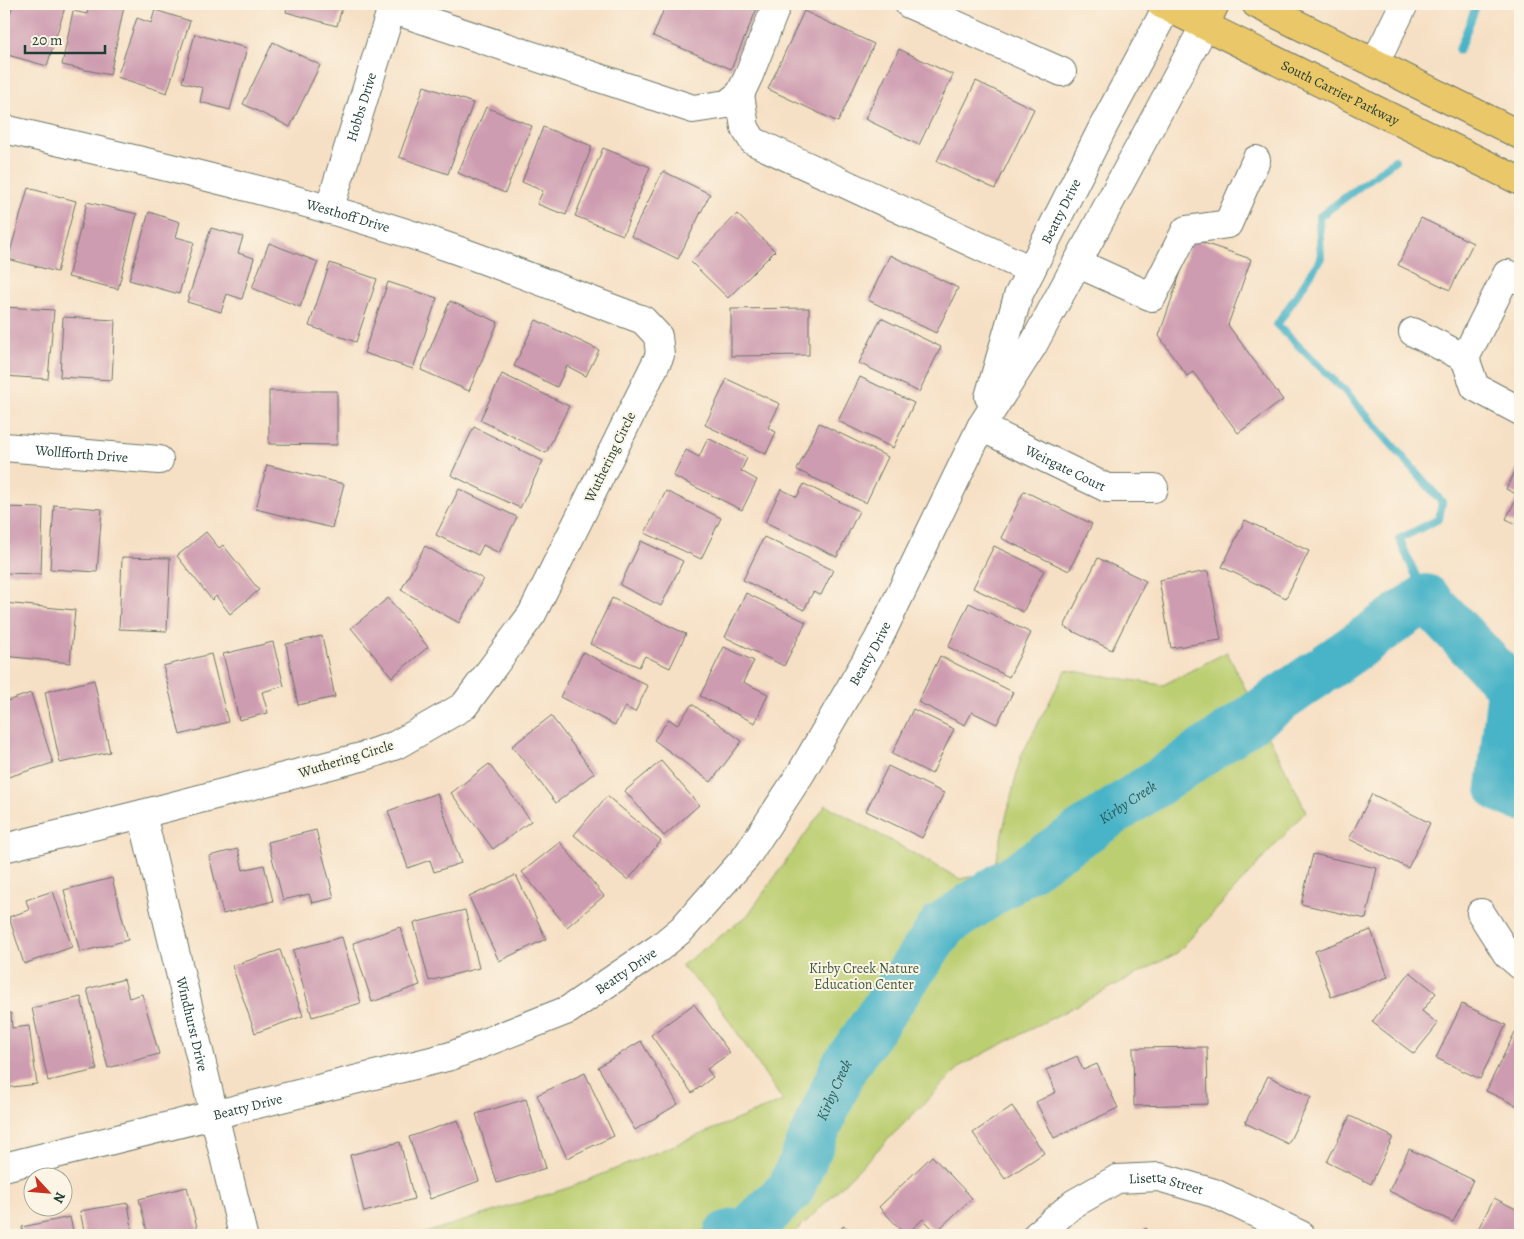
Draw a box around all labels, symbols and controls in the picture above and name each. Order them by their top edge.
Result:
scale bar [25,22,105,54]
text: 20 m [32,30,63,50]
street label: South Carrier Parkway [1278,55,1403,130]
street label: Hobbs Drive [341,70,381,144]
street label: Beatty Drive [1036,175,1085,247]
street label: Westhoff Drive [303,194,392,237]
street label: Wuthering Circle [579,409,640,506]
street label: Wollfforth Drive [34,440,129,467]
street label: Weirgate Court [1021,440,1110,496]
street label: Beatty Drive [844,618,895,689]
street label: Wuthering Circle [295,736,396,783]
water label: Kirby Creek [1095,776,1161,829]
street label: Beatty Drive [591,943,660,999]
park label: Kirby Creek Nature Education Center [809,959,919,994]
street label: Windhurst Drive [172,974,213,1073]
water label: Kirby Creek [812,1055,857,1124]
street label: Beatty Drive [211,1089,284,1124]
north arrow [22,1166,72,1216]
street label: Lisetta Street [1128,1167,1206,1199]
text: N [48,1189,70,1206]

